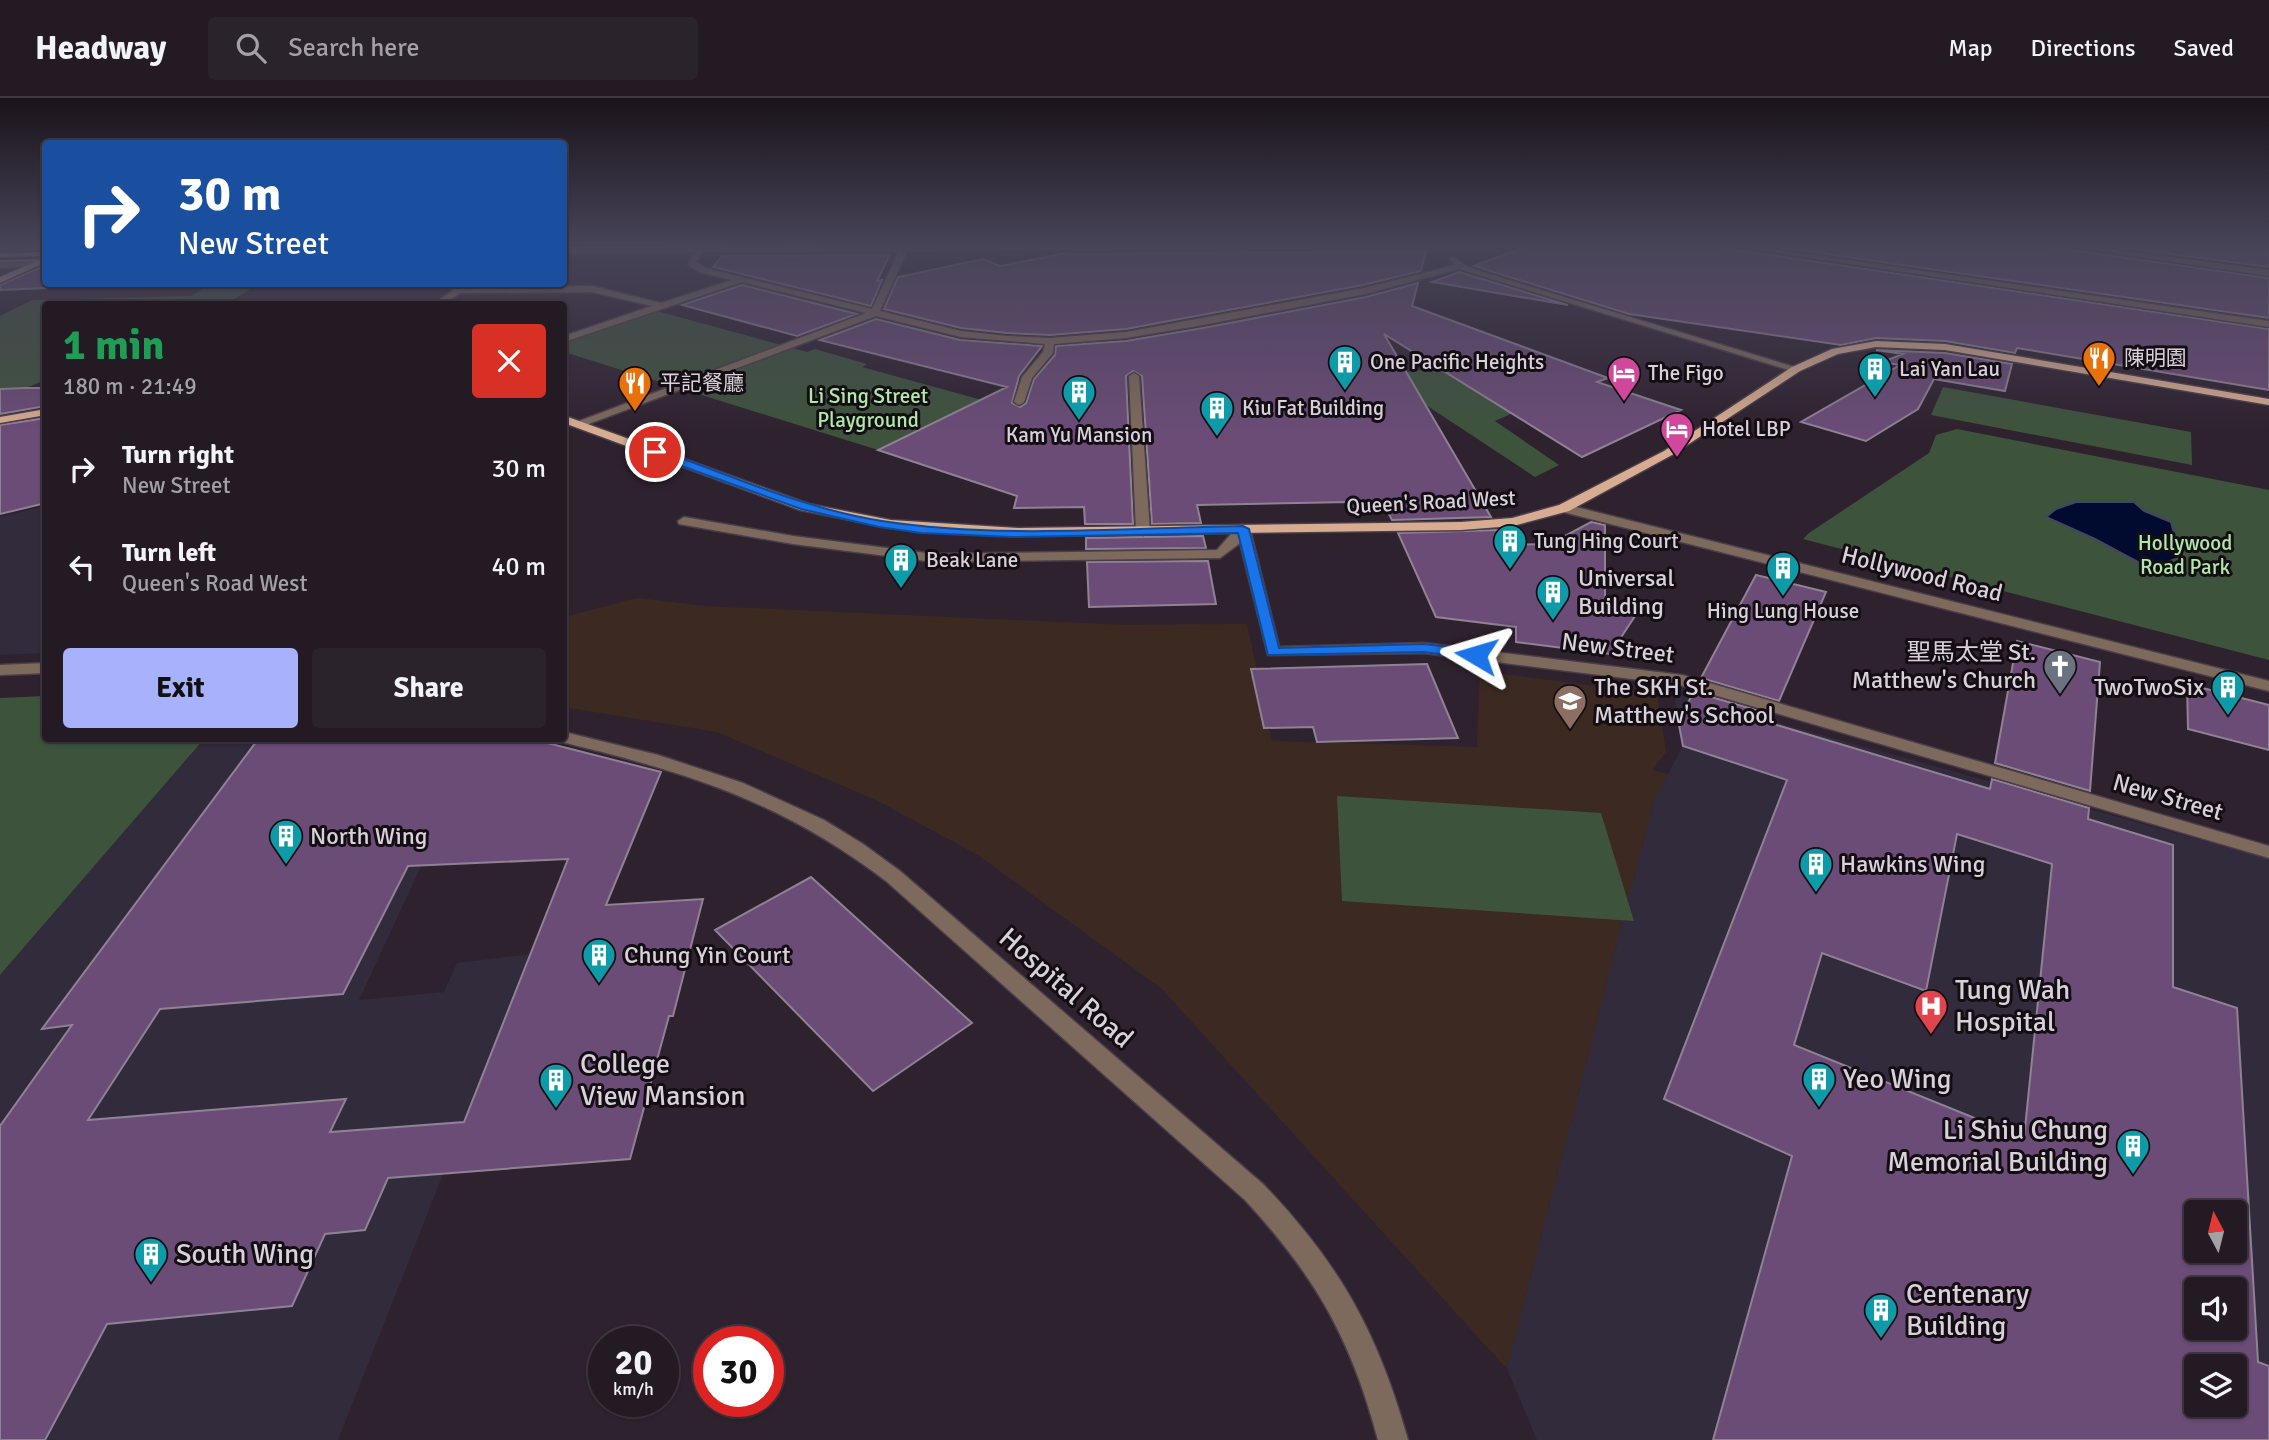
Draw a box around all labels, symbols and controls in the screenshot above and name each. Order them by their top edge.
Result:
search box [208,17,698,80]
text: Headway [35,28,166,69]
icon: search [232,29,270,67]
text: Search here [288,32,419,64]
text: Map [1948,33,1993,63]
text: Directions [2031,33,2136,63]
text: Saved [2174,33,2234,63]
text: 30 m [178,164,281,224]
icon: right [63,168,154,259]
text: New Street [178,224,329,263]
text: 1 min [63,320,164,371]
button: close [472,324,546,398]
restaurant icon: 陳明園 [2080,339,2118,388]
building icon: One Pacific Heights [1326,343,1364,392]
place label: 陳明園 [2124,345,2187,371]
place label: One Pacific Heights [1370,349,1544,375]
building icon: Lai Yan Lau [1856,350,1894,399]
hotel icon: The Figo [1605,354,1643,403]
place label: Lai Yan Lau [1899,356,2000,382]
place label: The Figo [1648,360,1724,386]
restaurant icon: 平記餐廳 [616,364,654,413]
place label: 平記餐廳 [660,370,744,396]
text: 180 m · 21:49 [63,372,197,401]
building icon: Kam Yu Mansion [1060,373,1098,422]
park label: Li Sing Street Playground [808,383,928,433]
building icon: Kiu Fat Building [1198,389,1236,438]
place label: Kiu Fat Building [1242,395,1384,421]
hotel icon: Hotel LBP [1658,410,1696,459]
place label: Hotel LBP [1702,416,1791,442]
pin [625,422,685,482]
place label: Kam Yu Mansion [1006,422,1152,448]
icon: arrive [636,433,674,471]
text: Turn right [122,439,234,471]
icon: right [63,450,101,488]
text: 30 m [491,453,546,485]
text: New Street [122,471,230,500]
street label: Queen's Road West [1346,485,1516,519]
building icon: Tung Hing Court [1491,522,1529,571]
place label: Tung Hing Court [1534,528,1679,554]
park label: Hollywood Road Park [2138,530,2232,580]
text: Turn left [122,537,216,569]
street label: Hollywood Road [1838,540,2006,608]
building icon: Beak Lane [882,541,920,590]
place label: Beak Lane [926,547,1018,573]
icon: left [63,548,101,586]
building icon: Hing Lung House [1764,549,1802,598]
text: 40 m [491,551,546,583]
place label: Universal Building [1578,563,1675,621]
text: Queen's Road West [122,569,307,598]
building icon: Universal Building [1534,573,1572,622]
place label: Hing Lung House [1707,598,1859,624]
position arrow [1439,618,1513,692]
street label: New Street [1560,626,1676,670]
place label: 聖馬太堂 St. Matthew's Church [1852,637,2036,695]
church icon: 聖馬太堂 St. Matthew's Church [2041,647,2079,696]
button: Exit [63,648,298,728]
button: Share [312,648,546,728]
building icon: TwoTwoSix [2209,668,2247,717]
place label: The SKH St. Matthew's School [1594,672,1775,730]
place label: TwoTwoSix [2094,672,2204,702]
school or university icon: The SKH St. Matthew's School [1551,682,1589,731]
street label: New Street [2109,767,2227,827]
building icon: North Wing [267,817,305,866]
place label: North Wing [310,821,428,851]
building icon: Hawkins Wing [1797,845,1835,894]
place label: Hawkins Wing [1840,849,1985,879]
street label: Hospital Road [992,921,1140,1055]
building icon: Chung Yin Court [580,936,618,985]
place label: Chung Yin Court [624,940,790,970]
place label: Tung Wah Hospital [1955,973,2070,1039]
hospital icon: Tung Wah Hospital [1912,987,1950,1036]
place label: College View Mansion [580,1047,746,1113]
building icon: Yeo Wing [1800,1060,1838,1109]
building icon: College View Mansion [537,1061,575,1110]
place label: Yeo Wing [1843,1062,1952,1096]
place label: Li Shiu Chung Memorial Building [1887,1113,2108,1179]
building icon: Li Shiu Chung Memorial Building [2114,1127,2152,1176]
north arrow [2184,1200,2247,1264]
map controls [2184,1200,2247,1417]
building icon: South Wing [132,1235,170,1284]
place label: South Wing [176,1237,314,1271]
place label: Centenary Building [1906,1277,2029,1343]
button: sound [2184,1277,2247,1340]
building icon: Centenary Building [1862,1291,1900,1340]
speed limit sign: 30 [693,1326,784,1417]
text: 20 [615,1341,652,1384]
button: layers [2184,1354,2247,1417]
text: km/h [613,1378,654,1400]

